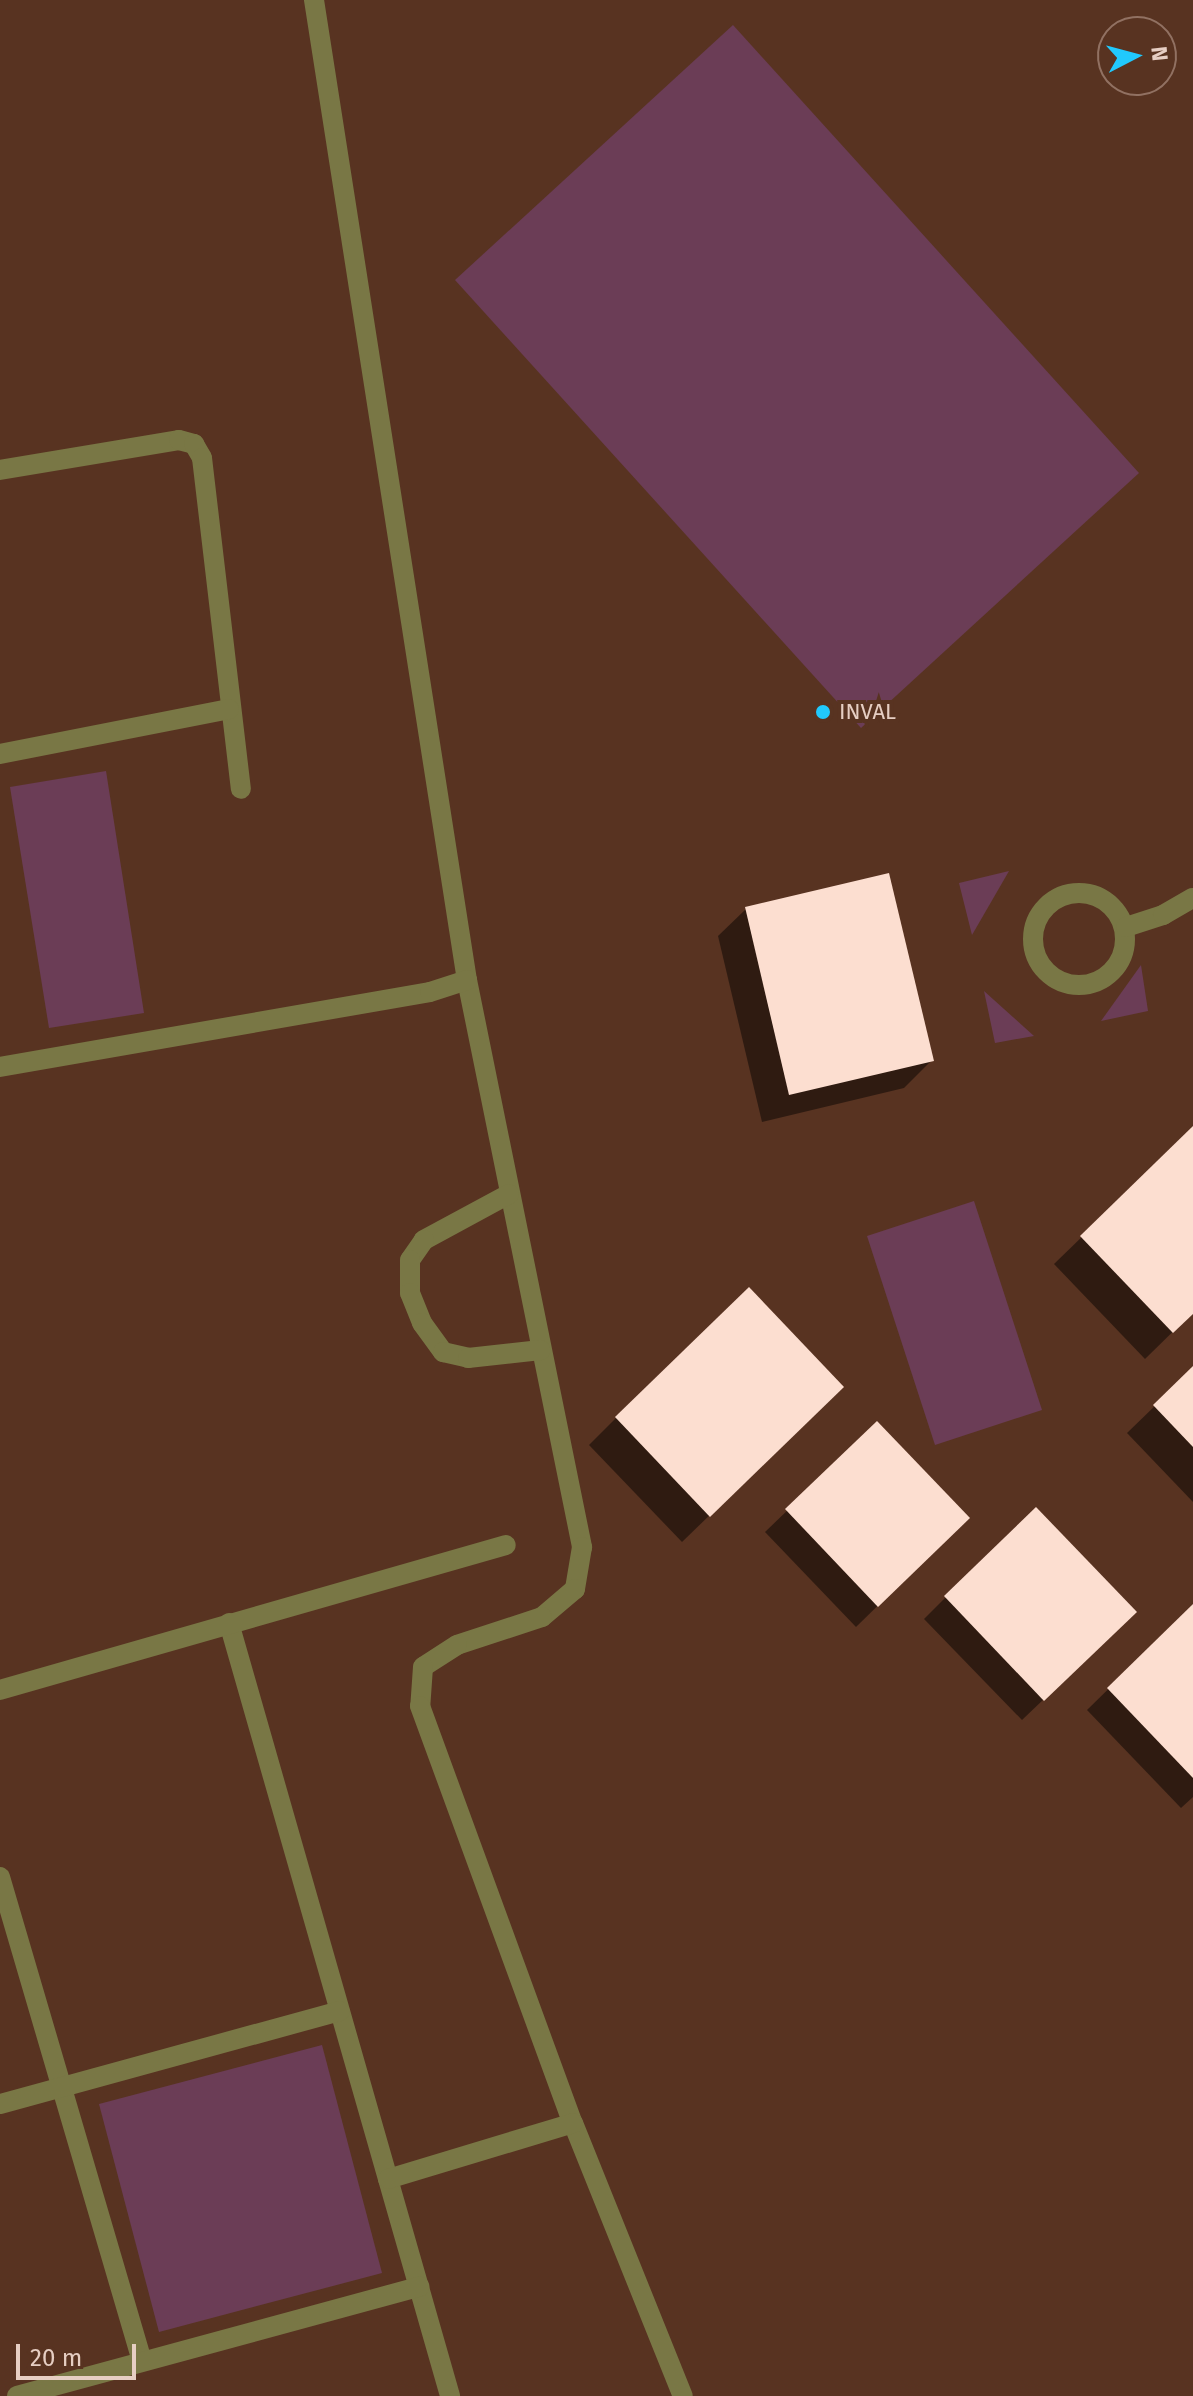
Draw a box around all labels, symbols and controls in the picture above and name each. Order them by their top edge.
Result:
north arrow [1097,16,1177,96]
text: N [1145,45,1174,62]
place label: INVAL [839,699,896,725]
marker: INVAL [814,703,832,721]
scale bar [20,2328,140,2378]
text: 20 m [30,2344,82,2372]

